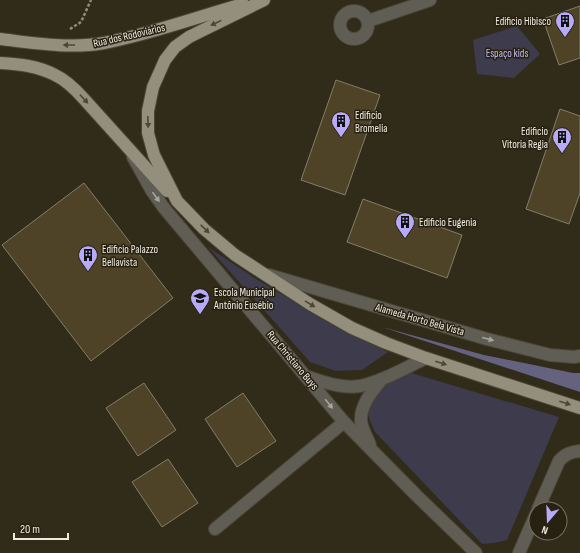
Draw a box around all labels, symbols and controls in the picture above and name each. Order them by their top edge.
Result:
building icon: Edificio Hibisco [554,10,576,38]
place label: Edificio Hibisco [495,15,551,28]
one-way arrow [211,20,222,26]
street label: Rua dos Rodoviários [92,21,166,50]
one-way arrow [62,42,75,48]
park label: Espaço kids [486,47,528,60]
one-way arrow [79,94,89,104]
place label: Edificio Bromelia [355,109,387,135]
building icon: Edificio Bromelia [330,110,352,138]
one-way arrow [145,116,151,129]
place label: Edificio Vitoria Regia [502,125,548,151]
building icon: Edificio Vitoria Regia [551,126,573,154]
one-way arrow [152,191,160,202]
building icon: Edificio Eugenia [394,211,416,239]
place label: Edificio Eugenia [419,216,477,229]
one-way arrow [200,224,210,234]
place label: Edificio Palazzo Bellavista [102,243,158,269]
building icon: Edificio Palazzo Bellavista [77,244,99,272]
place label: Escola Municipal Antônio Eusébio [213,286,275,312]
school or university icon: Escola Municipal Antônio Eusébio [189,287,211,315]
street label: Alameda Horto Bela Vista [373,300,466,338]
one-way arrow [304,301,316,308]
street label: Rua Christiano Buys [264,328,321,393]
one-way arrow [482,336,494,342]
one-way arrow [436,360,448,366]
one-way arrow [325,398,334,409]
one-way arrow [560,400,572,406]
north arrow [528,501,568,541]
scale bar [14,515,68,541]
text: 20 m [20,522,40,537]
text: N [540,523,550,537]

